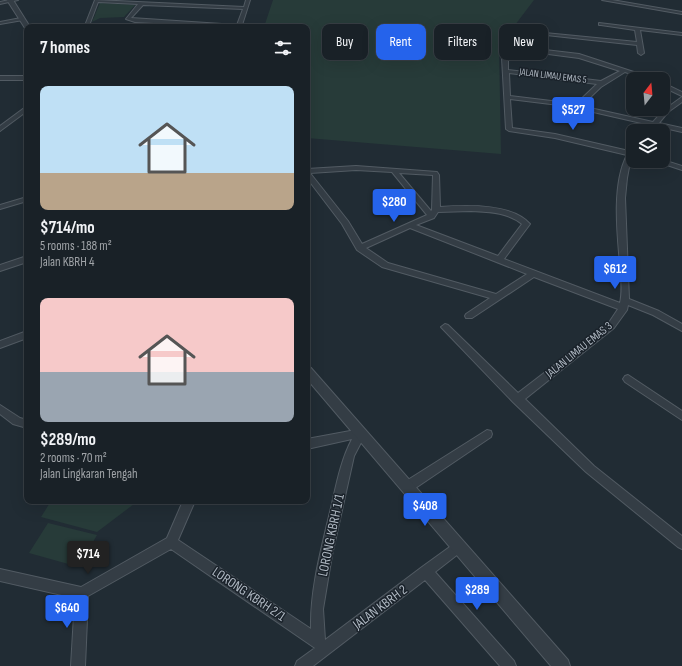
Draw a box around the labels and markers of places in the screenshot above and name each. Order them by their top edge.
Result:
pin: $527 [549,97,597,131]
pin: $280 [370,189,418,223]
pin: $612 [591,256,639,290]
pin: $408 [401,493,449,527]
pin: $714 [64,541,112,575]
pin: $289 [453,577,501,611]
pin: $640 [43,595,91,629]

